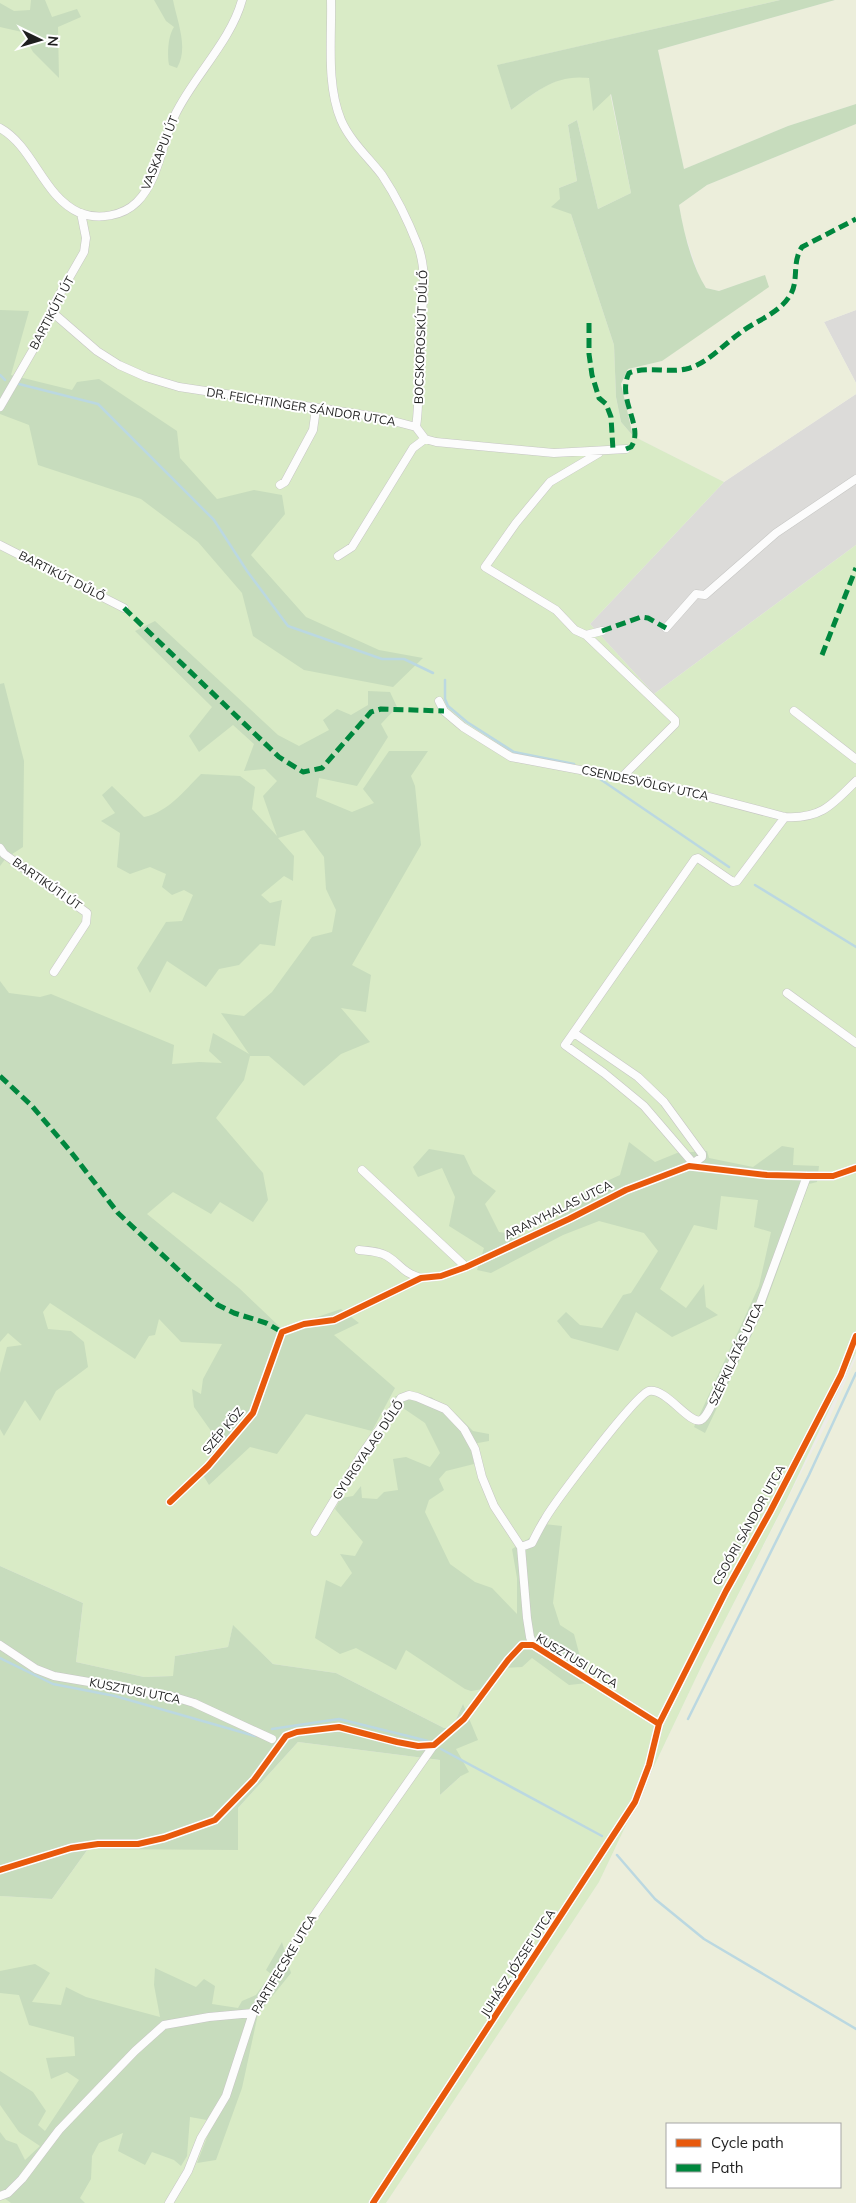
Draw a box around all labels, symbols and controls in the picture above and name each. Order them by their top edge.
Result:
north arrow [15,15,65,65]
text: N [44,35,62,47]
street label: VASKAPUI ÚT [138,113,182,192]
street label: BOCSKOROSKÚT DŰLŐ [411,270,430,404]
street label: BARTIKÚTI ÚT [26,273,78,352]
street label: DR. FEICHTINGER SÁNDOR UTCA [205,384,397,429]
street label: BARTIKÚT DŰLŐ [16,547,108,604]
street label: CSENDESVÖLGY UTCA [580,762,710,803]
street label: BARTIKÚTI ÚT [10,854,85,913]
street label: ARANYHALAS UTCA [501,1177,614,1242]
street label: SZÉPKILÁTÁS UTCA [705,1300,766,1408]
street label: GYURGYALAG DŰLŐ [329,1397,406,1502]
street label: SZÉP KÖZ [199,1404,246,1457]
street label: CSOÓRI SÁNDOR UTCA [709,1462,788,1588]
street label: KUSZTUSI UTCA [534,1630,621,1691]
street label: KUSZTUSI UTCA [88,1674,182,1707]
street label: JUHÁSZ JÓZSEF UTCA [477,1906,558,2019]
street label: PARTIFECSKE UTCA [248,1911,319,2016]
legend [666,2123,841,2188]
text: Cycle path [711,2133,784,2152]
text: Path [711,2158,743,2177]

